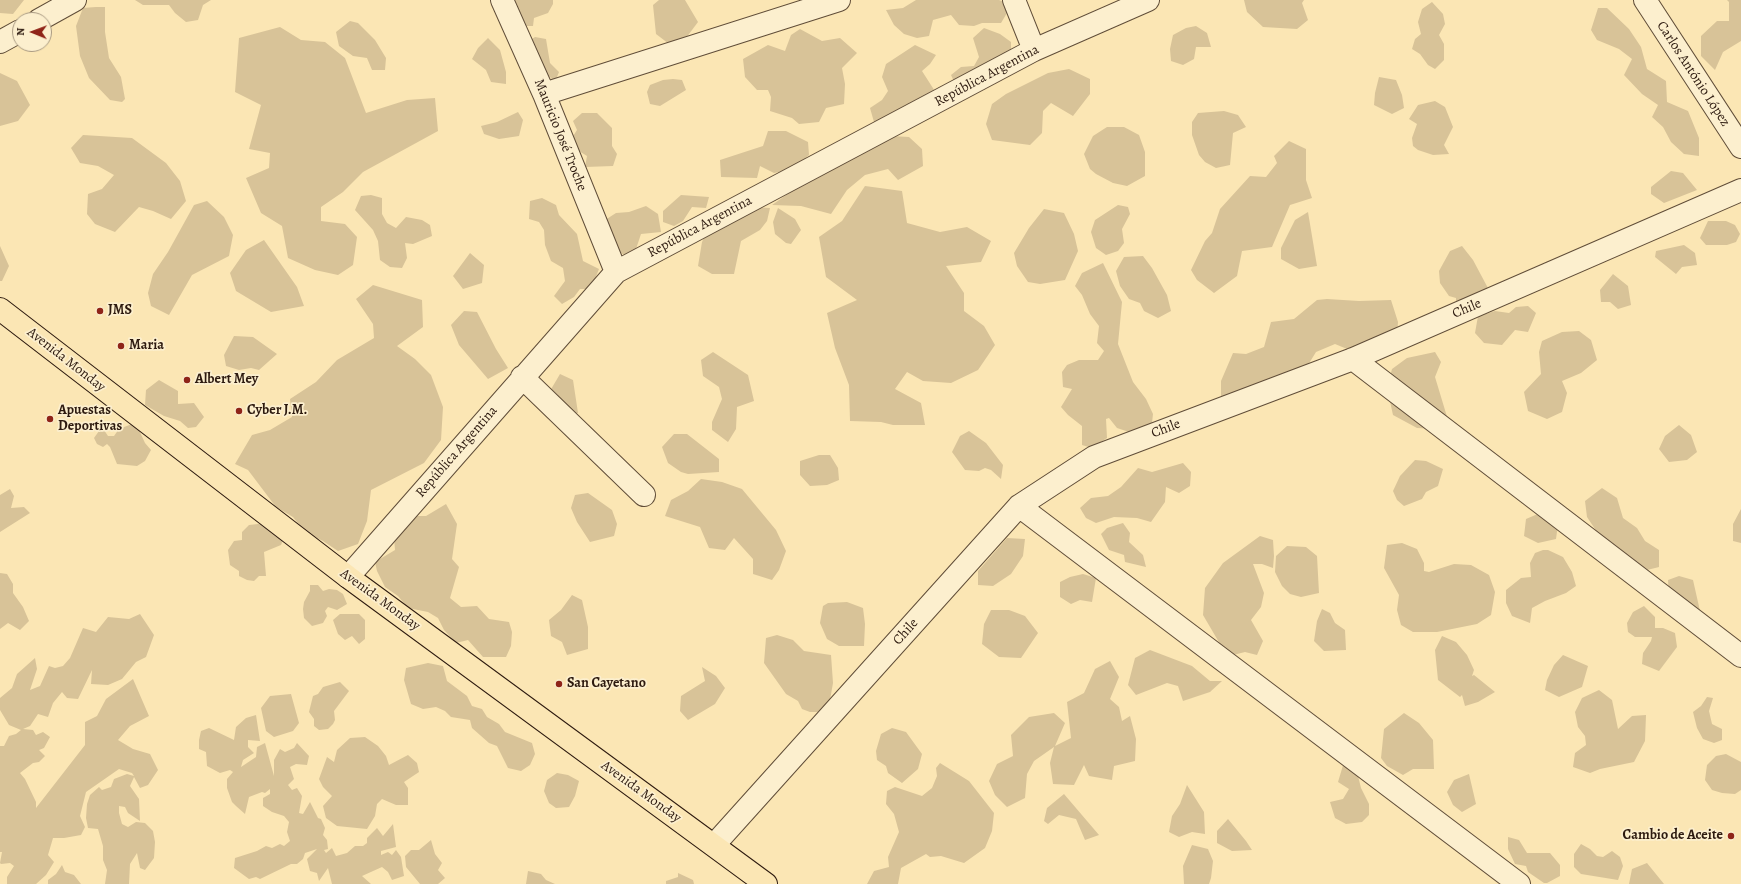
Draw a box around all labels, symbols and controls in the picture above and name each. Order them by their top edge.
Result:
north arrow [12,12,52,52]
street label: Carlos António López [1653,18,1733,130]
text: N [13,28,28,36]
street label: República Argentina [932,41,1042,111]
street label: Mauricio José Troche [530,76,590,194]
street label: República Argentina [645,192,755,262]
street label: Chile [1450,295,1484,323]
place label: JMS [108,303,132,319]
marker: JMS [95,306,105,316]
street label: Avenida Monday [23,324,109,396]
place label: Maria [129,338,164,354]
marker: Maria [116,341,126,351]
place label: Albert Mey [195,372,258,388]
marker: Albert Mey [182,375,192,385]
place label: Apuestas Deportivas [58,403,122,436]
place label: Cyber J.M. [247,403,307,419]
street label: República Argentina [413,403,501,501]
marker: Cyber J.M. [234,406,244,416]
marker: Apuestas Deportivas [45,414,55,424]
street label: Chile [1149,416,1183,442]
street label: Avenida Monday [337,565,423,635]
street label: Chile [890,615,922,649]
place label: San Cayetano [567,676,646,692]
marker: San Cayetano [554,679,564,689]
street label: Avenida Monday [598,757,684,827]
place label: Cambio de Aceite [1623,828,1723,844]
marker: Cambio de Aceite [1726,831,1736,841]

